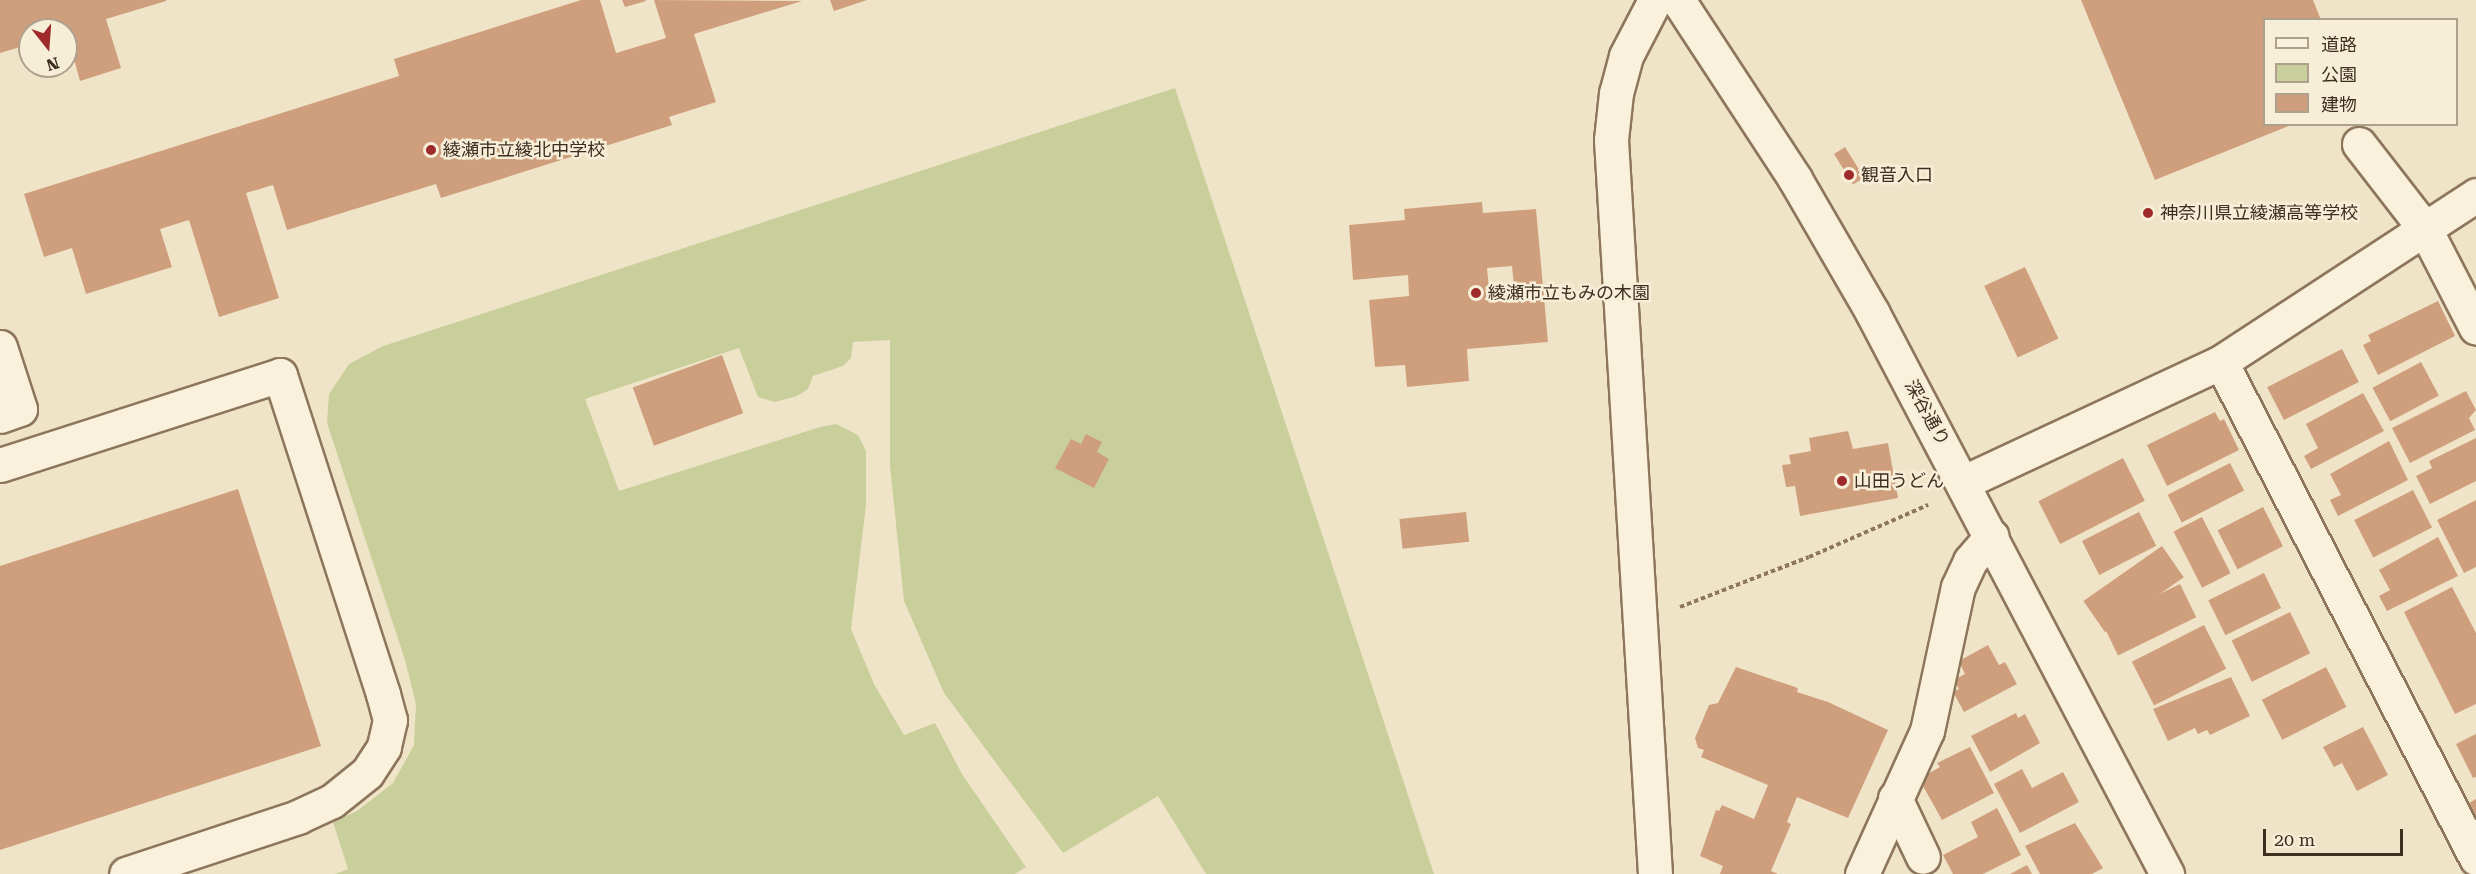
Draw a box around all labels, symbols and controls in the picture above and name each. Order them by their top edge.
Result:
north arrow [18,18,78,78]
legend [2263,18,2458,126]
text: 道路 [2321,34,2357,55]
text: N [44,53,62,75]
text: 公園 [2321,64,2357,85]
text: 建物 [2321,94,2357,115]
place label: 綾瀬市立綾北中学校 [443,139,605,161]
marker: 綾瀬市立綾北中学校 [424,143,438,157]
place label: 観音入口 [1861,164,1933,186]
marker: 観音入口 [1842,168,1856,182]
place label: 神奈川県立綾瀬高等学校 [2160,202,2358,224]
marker: 神奈川県立綾瀬高等学校 [2141,206,2155,220]
place label: 綾瀬市立もみの木園 [1488,282,1650,304]
marker: 綾瀬市立もみの木園 [1469,286,1483,300]
street label: 深谷通り [1900,376,1954,450]
place label: 山田うどん [1854,470,1944,492]
marker: 山田うどん [1835,474,1849,488]
scale bar [2266,817,2406,855]
text: 20 m [2274,829,2315,850]

